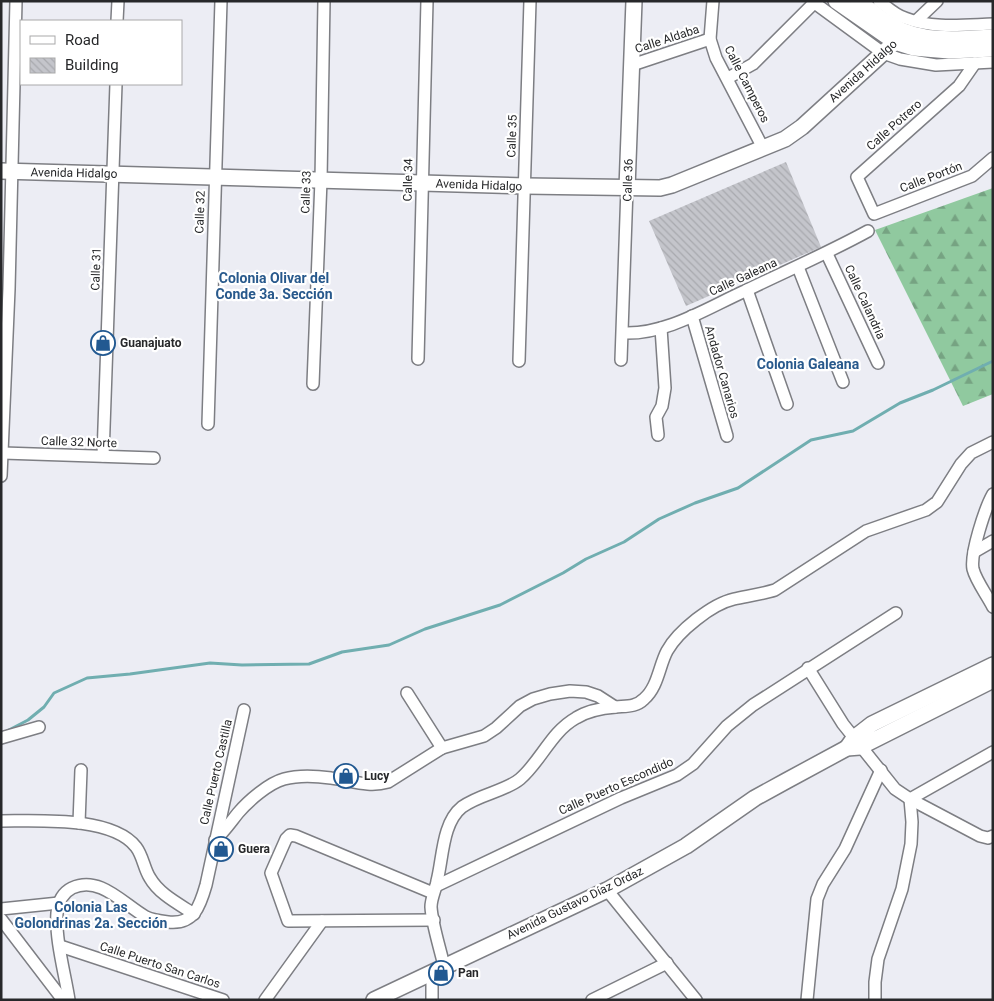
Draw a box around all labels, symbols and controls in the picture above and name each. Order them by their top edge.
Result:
legend [20,20,182,85]
street label: Calle Aldaba [633,22,701,56]
text: Road [65,31,99,49]
street label: Avenida Hidalgo [826,37,900,105]
street label: Calle Camperos [722,43,772,125]
text: Building [65,56,119,74]
street label: Calle Potrero [864,97,924,153]
street label: Calle 35 [504,114,520,158]
street label: Calle 34 [401,158,415,202]
street label: Calle 36 [620,158,636,202]
street label: Calle Portón [898,159,964,195]
street label: Avenida Hidalgo [31,165,118,181]
street label: Calle 33 [298,170,314,214]
street label: Avenida Hidalgo [435,176,523,194]
street label: Calle 32 [192,190,208,234]
street label: Calle 31 [88,247,104,291]
street label: Calle Galeana [707,255,779,299]
street label: Calle Calandria [842,263,888,341]
district label: Colonia Olivar del Conde 3a. Sección [215,270,333,302]
street label: Andador Canarios [702,324,742,420]
shop icon: Guanajuato [90,330,116,356]
place label: Guanajuato [120,336,182,350]
district label: Colonia Galeana [757,356,860,372]
street label: Calle 32 Norte [41,434,117,450]
street label: Calle Puerto Castilla [197,718,235,826]
street label: Calle Puerto Escondido [556,754,676,818]
shop icon: Lucy [333,763,359,789]
place label: Lucy [364,769,390,783]
shop icon: Guera [208,836,234,862]
place label: Guera [238,842,271,856]
street label: Avenida Gustavo Díaz Ordaz [504,864,646,942]
district label: Colonia Las Golondrinas 2a. Sección [15,899,168,931]
street label: Calle Puerto San Carlos [98,939,222,991]
shop icon: Pan [428,960,454,986]
place label: Pan [458,966,479,980]

